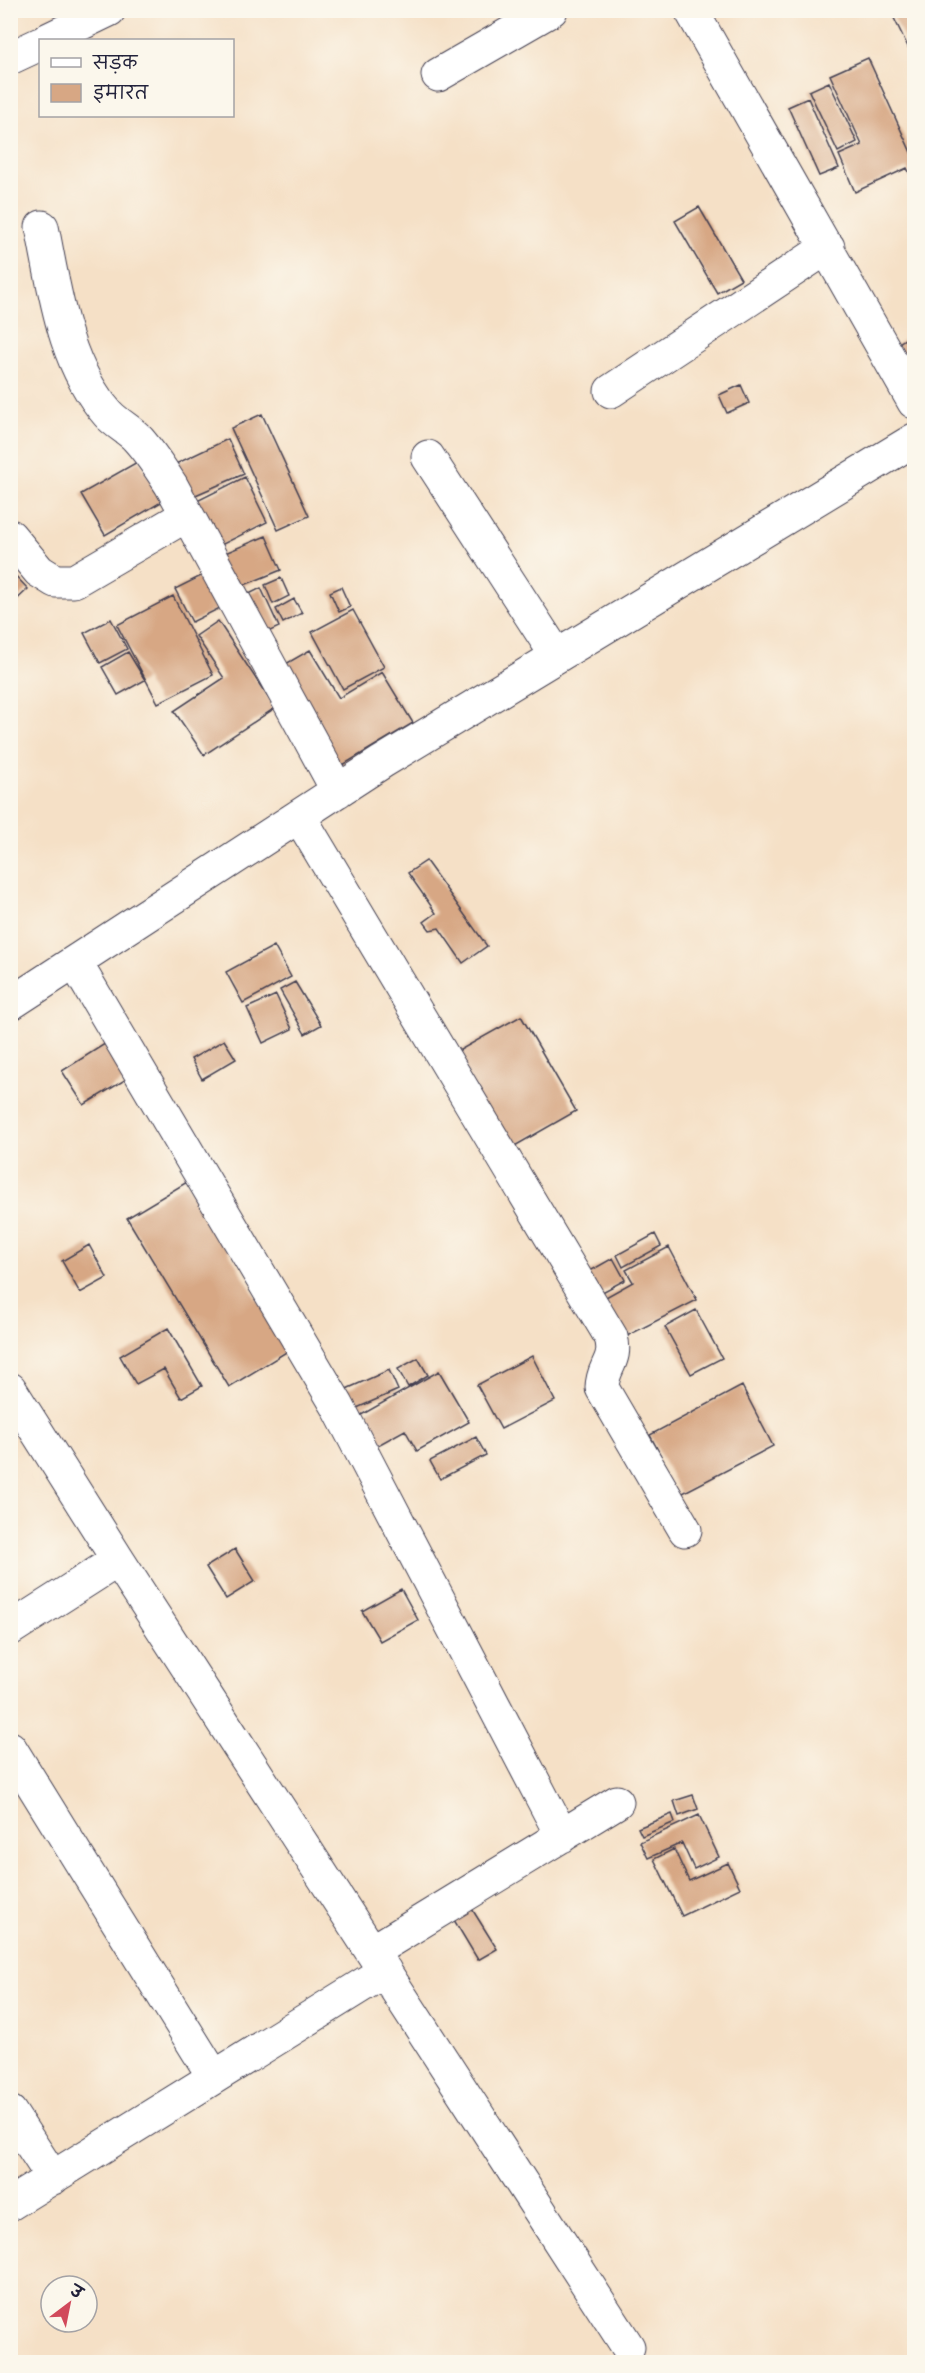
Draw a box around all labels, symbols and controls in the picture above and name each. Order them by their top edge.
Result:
legend [39,39,234,117]
text: सड़क [92,51,138,74]
text: इमारत [93,81,149,104]
north arrow [39,2274,99,2334]
text: उ [65,2279,88,2303]

